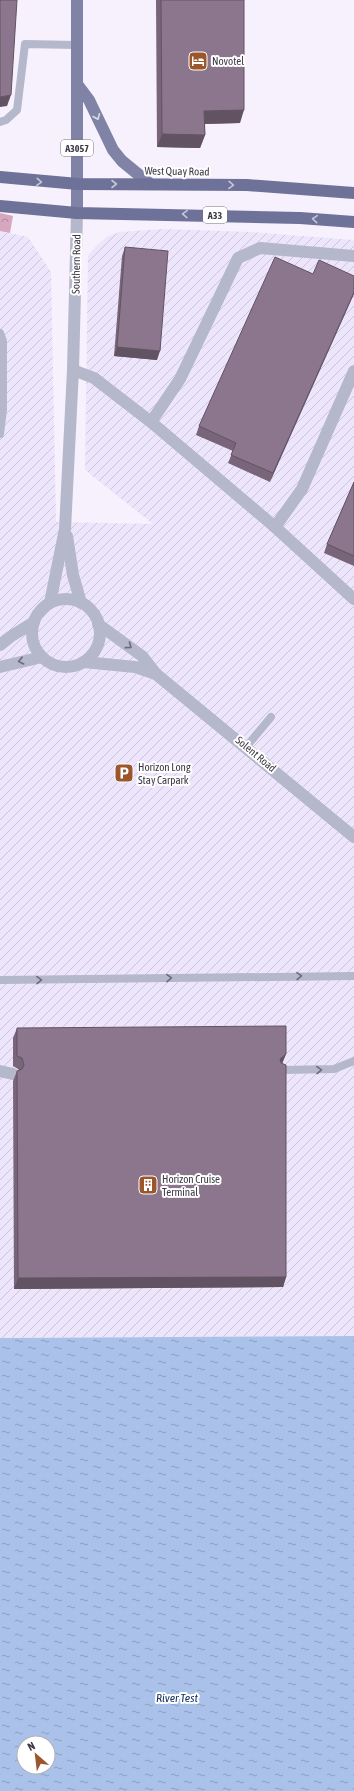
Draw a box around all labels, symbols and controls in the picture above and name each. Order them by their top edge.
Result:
hotel icon: Novotel [187,50,209,72]
place label: Novotel [212,55,244,67]
one-way arrow [92,112,100,120]
road number: A3057 [61,140,93,156]
street label: West Quay Road [144,164,210,178]
one-way arrow [36,177,42,186]
one-way arrow [111,180,117,188]
one-way arrow [228,181,234,189]
road number: A33 [203,207,227,223]
one-way arrow [182,210,188,219]
one-way arrow [312,214,318,223]
street label: Southern Road [69,234,83,294]
one-way arrow [125,641,132,648]
one-way arrow [17,657,24,665]
street label: Solent Road [234,734,278,774]
place label: Horizon Long Stay Carpark [138,761,191,786]
parking icon: Horizon Long Stay Carpark [113,762,135,784]
one-way arrow [296,972,302,980]
one-way arrow [166,974,172,982]
one-way arrow [36,976,42,984]
one-way arrow [316,1066,322,1074]
place label: Horizon Cruise Terminal [162,1173,220,1198]
building icon: Horizon Cruise Terminal [137,1174,159,1196]
water label: River Test [156,1691,198,1705]
north arrow [16,1735,56,1775]
text: N [26,1739,37,1753]

